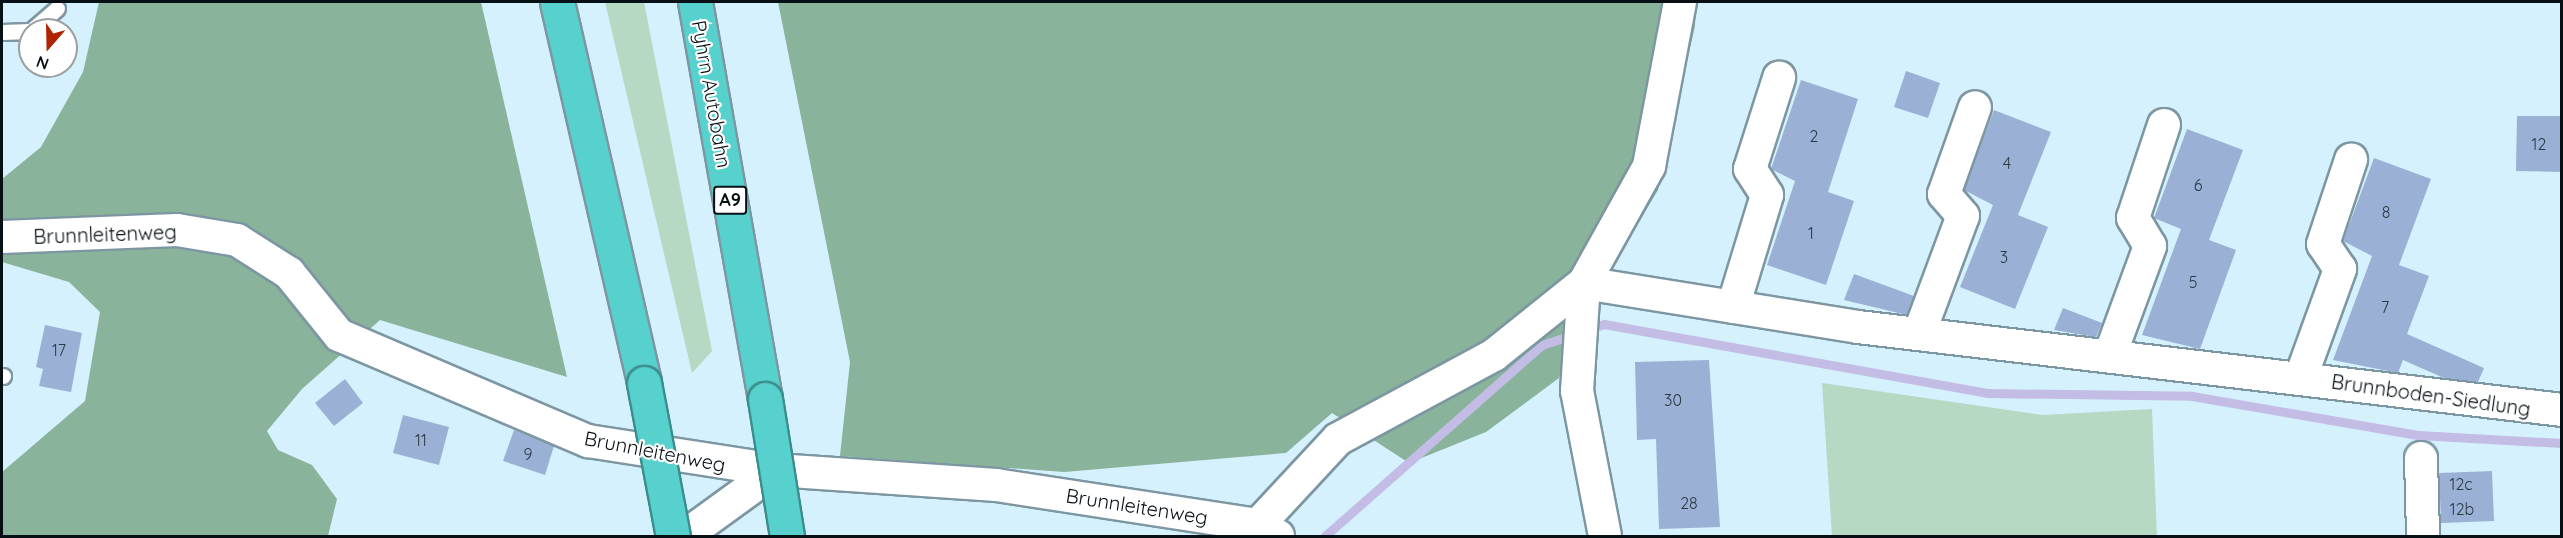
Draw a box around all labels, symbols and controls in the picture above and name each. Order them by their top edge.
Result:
north arrow [18,18,78,78]
street label: Pyhrn Autobahn [687,18,737,170]
text: N [34,52,51,74]
house number: 2 [1810,126,1818,146]
house number: 12 [2532,134,2546,154]
house number: 4 [2003,153,2011,173]
house number: 6 [2194,175,2202,195]
road number: A9 [712,185,748,215]
house number: 8 [2382,202,2390,222]
street label: Brunnleitenweg [33,220,177,248]
house number: 1 [1808,223,1814,243]
house number: 3 [2000,247,2008,267]
house number: 5 [2189,272,2197,292]
house number: 7 [2381,297,2389,317]
house number: 17 [52,340,66,360]
street label: Brunnboden-Siedlung [2330,369,2532,421]
house number: 30 [1664,390,1682,410]
street label: Brunnleitenweg [582,426,728,476]
house number: 11 [415,430,427,450]
house number: 9 [524,444,532,464]
house number: 12c [2449,474,2473,494]
street label: Brunnleitenweg [1064,483,1210,529]
house number: 28 [1680,493,1698,513]
house number: 12b [2450,499,2474,519]

